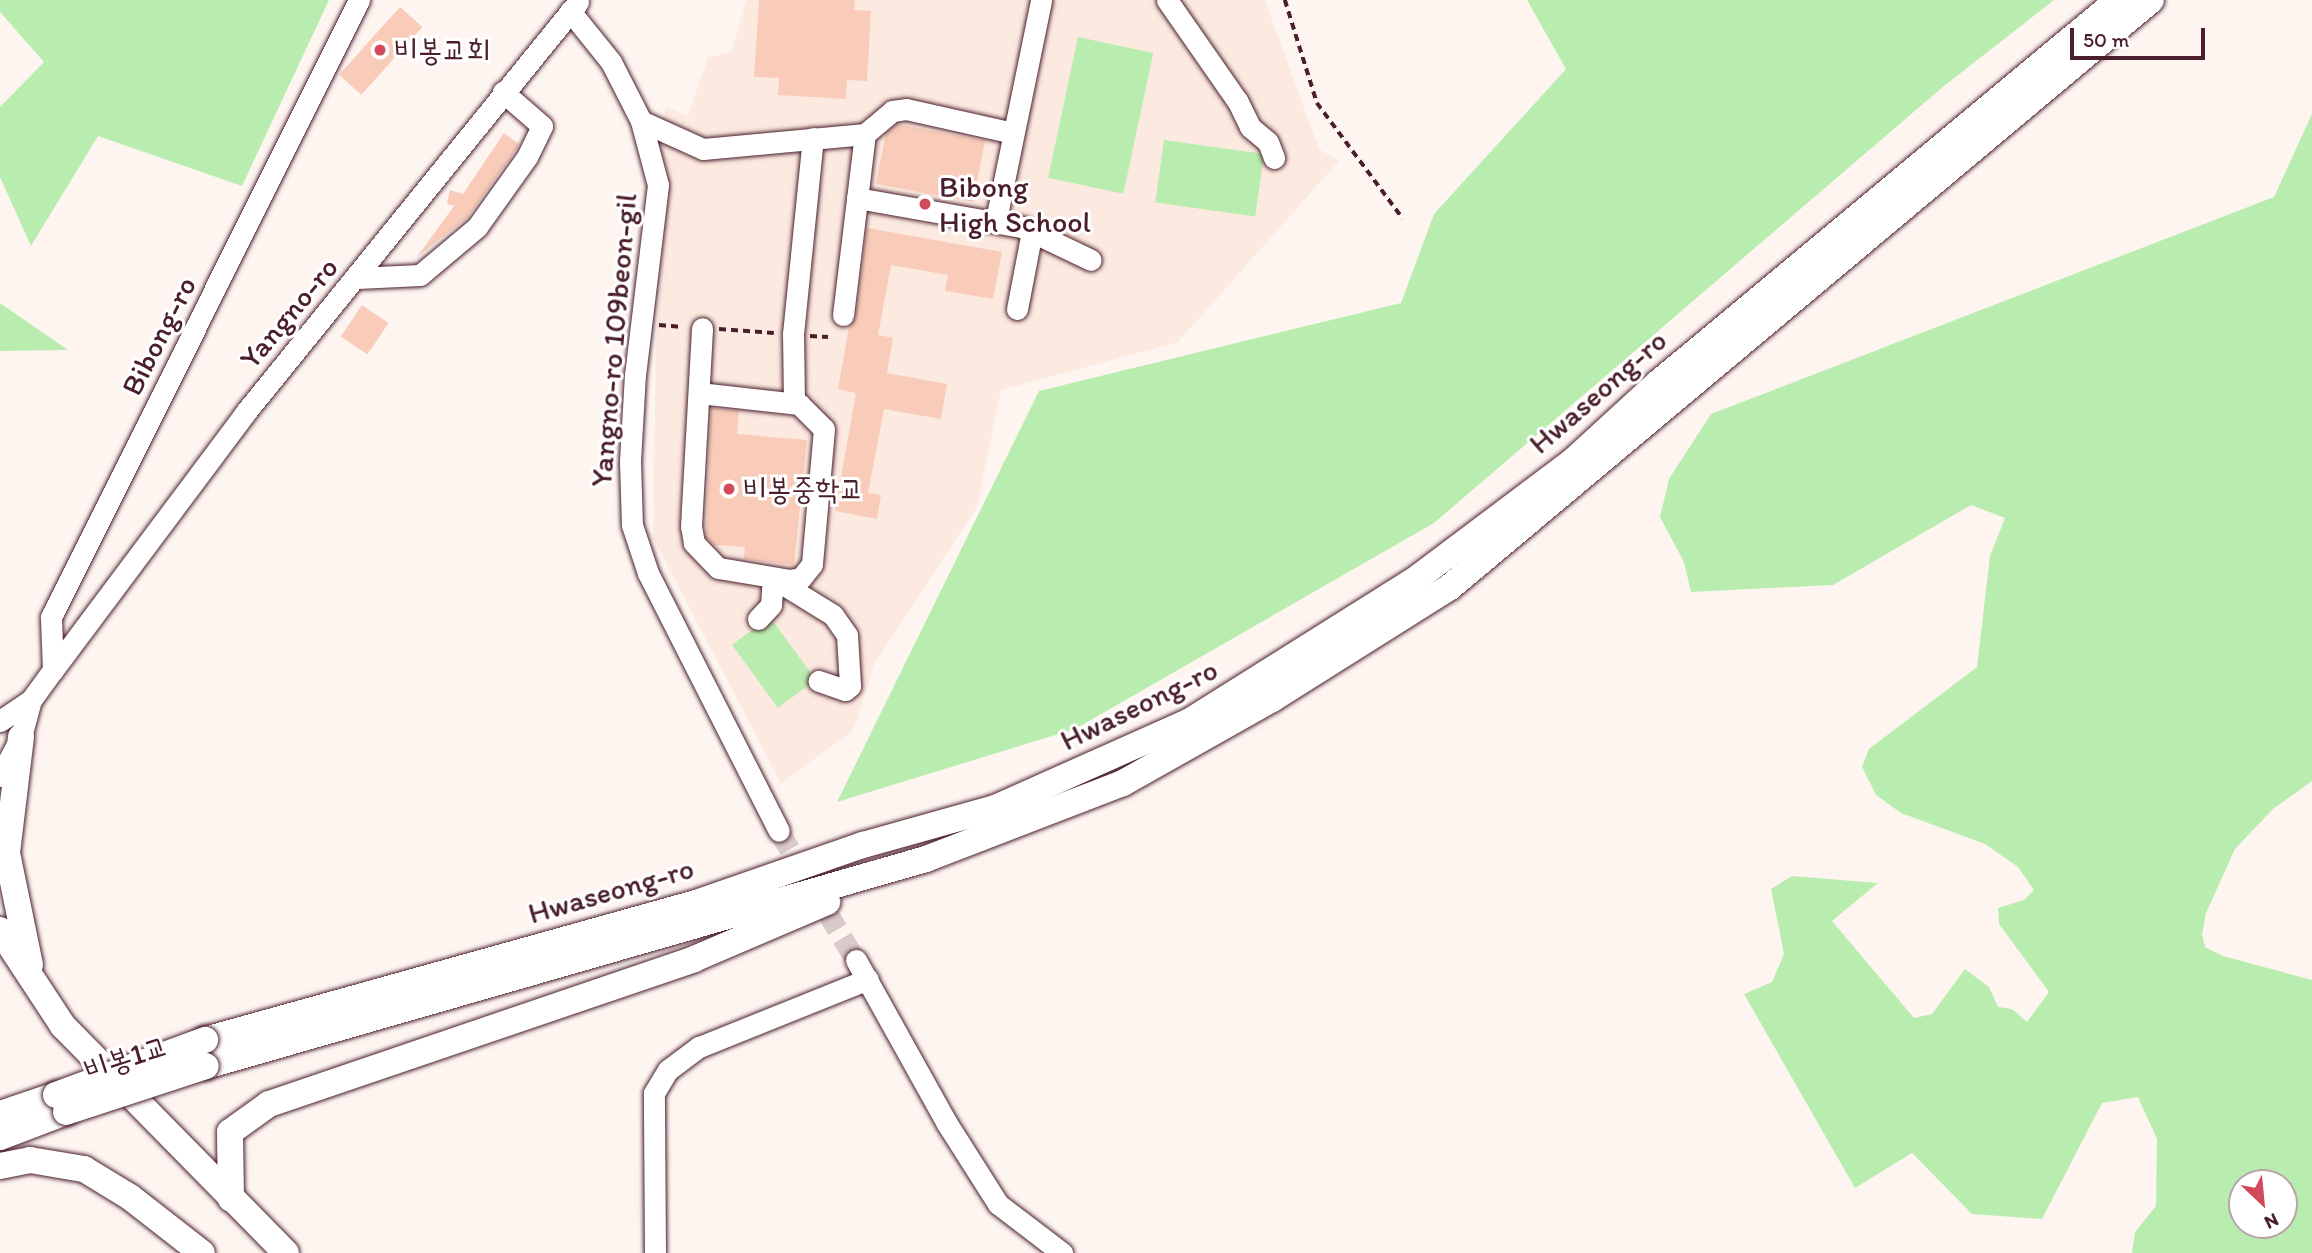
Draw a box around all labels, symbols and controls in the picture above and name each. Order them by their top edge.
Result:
scale bar [2074,14,2209,58]
text: 50 m [2083,27,2129,52]
place label: 비봉교회 [394,32,491,68]
marker: 비봉교회 [372,42,388,58]
place label: Bibong High School [939,169,1090,240]
street label: Yangno-ro 109beon-gil [583,192,645,488]
marker: Bibong High School [917,196,933,212]
street label: Yangno-ro [232,250,346,376]
street label: Bibong-ro [114,271,204,401]
street label: Hwaseong-ro [1522,322,1674,462]
place label: 비봉중학교 [743,471,864,507]
marker: 비봉중학교 [721,481,737,497]
street label: Hwaseong-ro [1054,651,1224,759]
street label: Hwaseong-ro [524,850,698,932]
street label: 비봉1교 [79,1028,173,1088]
north arrow [2228,1169,2298,1239]
text: N [2261,1208,2282,1235]

